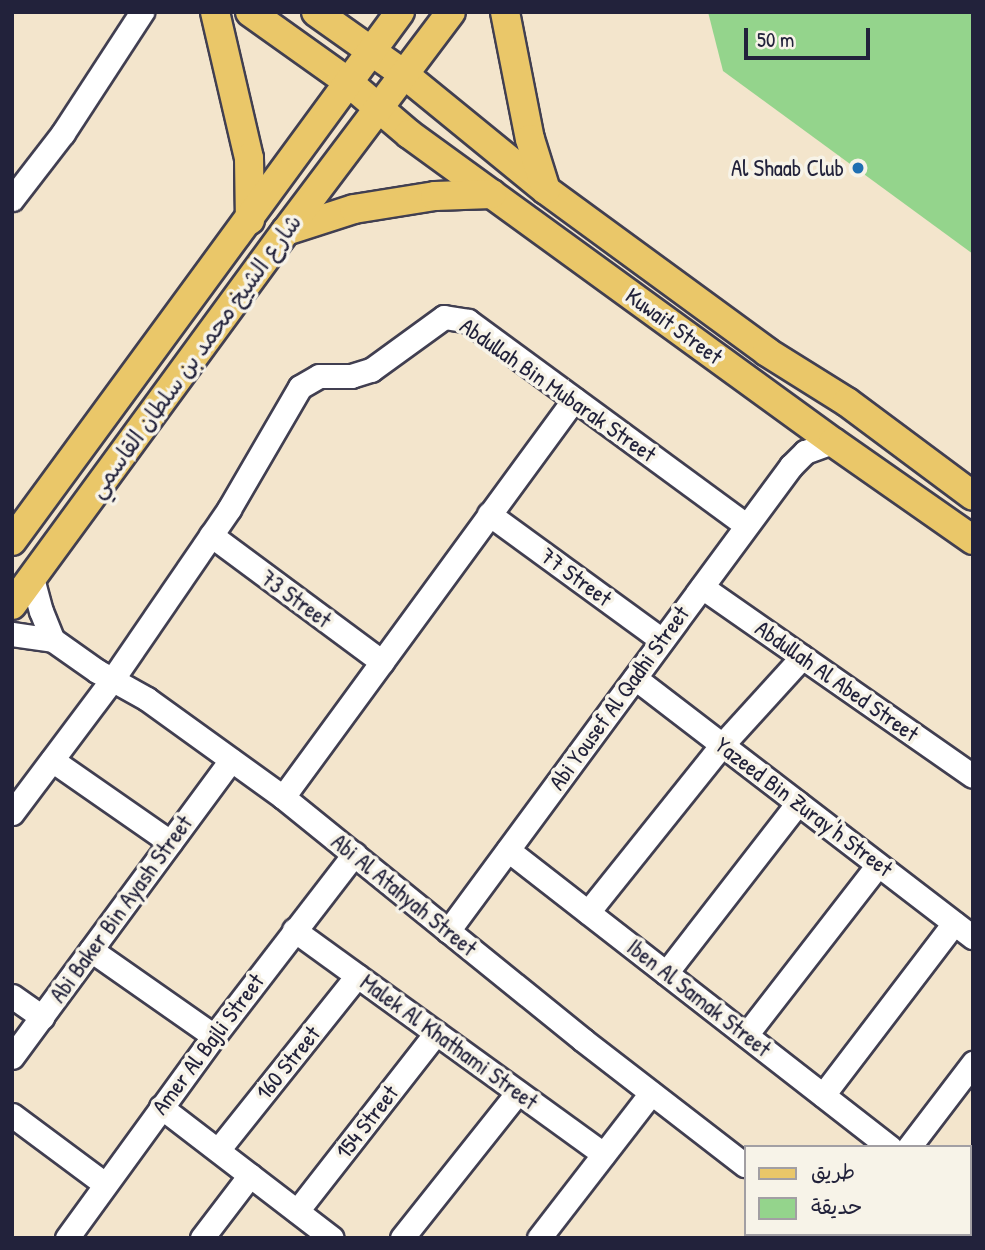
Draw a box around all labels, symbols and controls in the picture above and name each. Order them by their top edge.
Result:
scale bar [747,14,873,58]
text: 50 m [757,25,794,54]
place label: Al Shaab Club [731,154,844,182]
marker: Al Shaab Club [850,160,866,176]
street label: شارع الشيخ محمد بن سلطان القاسمي [83,209,307,503]
street label: Kuwait Street [620,282,728,370]
street label: Abdullah Bin Mubarak Street [455,312,661,468]
street label: 77 Street [535,542,617,612]
street label: 73 Street [255,564,337,634]
street label: Abi Yousef Al Qadhi Street [543,601,695,795]
street label: Abdullah Al Abed Street [750,614,924,748]
street label: Yazeed Bin Zuray'h Street [710,731,898,883]
street label: Abi Baker Bin Ayash Street [44,810,198,1008]
street label: Abi Al Atahyah Street [326,828,482,962]
street label: Iben Al Samak Street [622,933,776,1063]
street label: Amer Al Bajli Street [146,968,270,1120]
street label: Malek Al Khathami Street [355,968,543,1116]
street label: 160 Street [250,1021,326,1105]
street label: 154 Street [330,1080,404,1164]
legend [744,1145,971,1236]
text: طريق [811,1157,855,1186]
text: حديقة [811,1192,862,1221]

